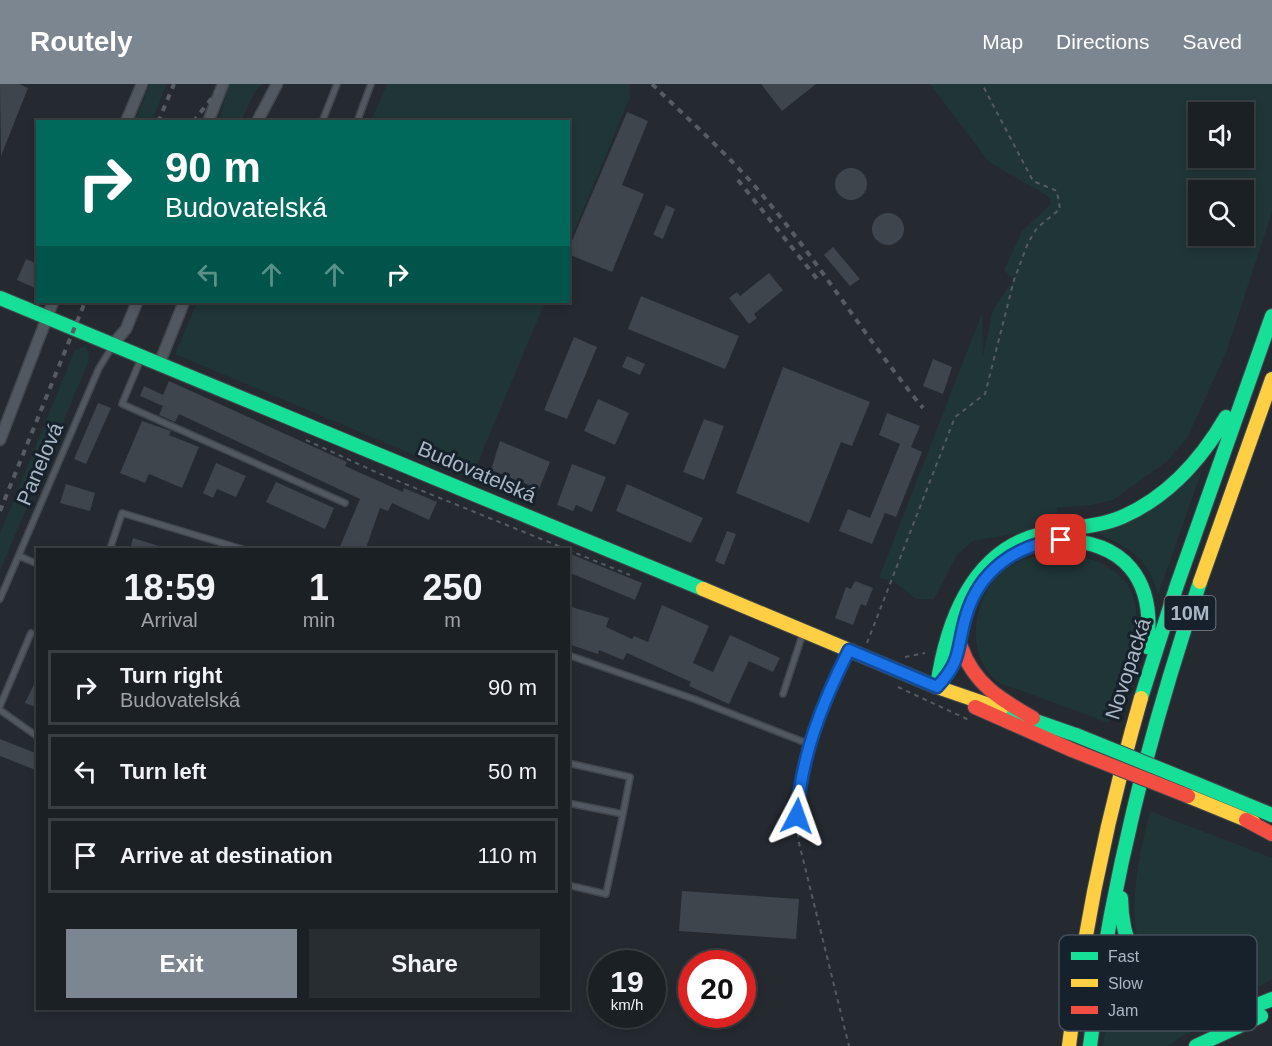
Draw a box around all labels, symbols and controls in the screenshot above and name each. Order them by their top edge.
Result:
text: Routely [30,26,133,57]
text: Map [982,30,1023,53]
text: Directions [1056,30,1149,53]
text: Saved [1182,30,1242,53]
map controls [1188,102,1254,246]
button: sound [1188,102,1254,168]
icon: right [66,144,144,222]
text: 90 m [165,144,261,191]
button: search [1188,180,1254,246]
text: Budovatelská [165,193,327,223]
icon: left [192,258,225,291]
icon: ahead [255,258,288,291]
icon: ahead [318,258,351,291]
icon: right [381,258,414,291]
street label: Panelová [12,419,67,509]
street label: Budovatelská [415,436,540,507]
pin [1035,514,1086,565]
icon: arrive [1044,523,1077,556]
text: 18:59 [123,567,215,608]
text: 1 [309,567,329,608]
text: 250 [422,567,483,608]
road number: 10M [1164,596,1216,630]
text: Arrival [141,609,198,631]
text: min [303,609,335,631]
text: m [444,609,461,631]
street label: Novopacká [1100,615,1155,722]
text: Turn right [120,663,222,688]
icon: right [69,671,102,704]
text: 90 m [488,675,537,700]
text: Budovatelská [120,689,240,711]
icon: left [69,755,102,788]
text: Turn left [120,759,206,784]
text: 50 m [488,759,537,784]
position arrow [765,784,829,848]
icon: arrive [69,839,102,872]
text: Arrive at destination [120,843,333,868]
text: 110 m [477,843,537,868]
button: Exit [66,929,297,998]
button: Share [309,929,540,998]
legend [1059,935,1257,1031]
text: Fast [1108,948,1140,965]
speed limit sign: 20 [678,950,756,1028]
text: 19 [610,965,644,998]
text: Slow [1108,975,1143,992]
text: km/h [611,996,643,1013]
text: Jam [1108,1002,1138,1019]

